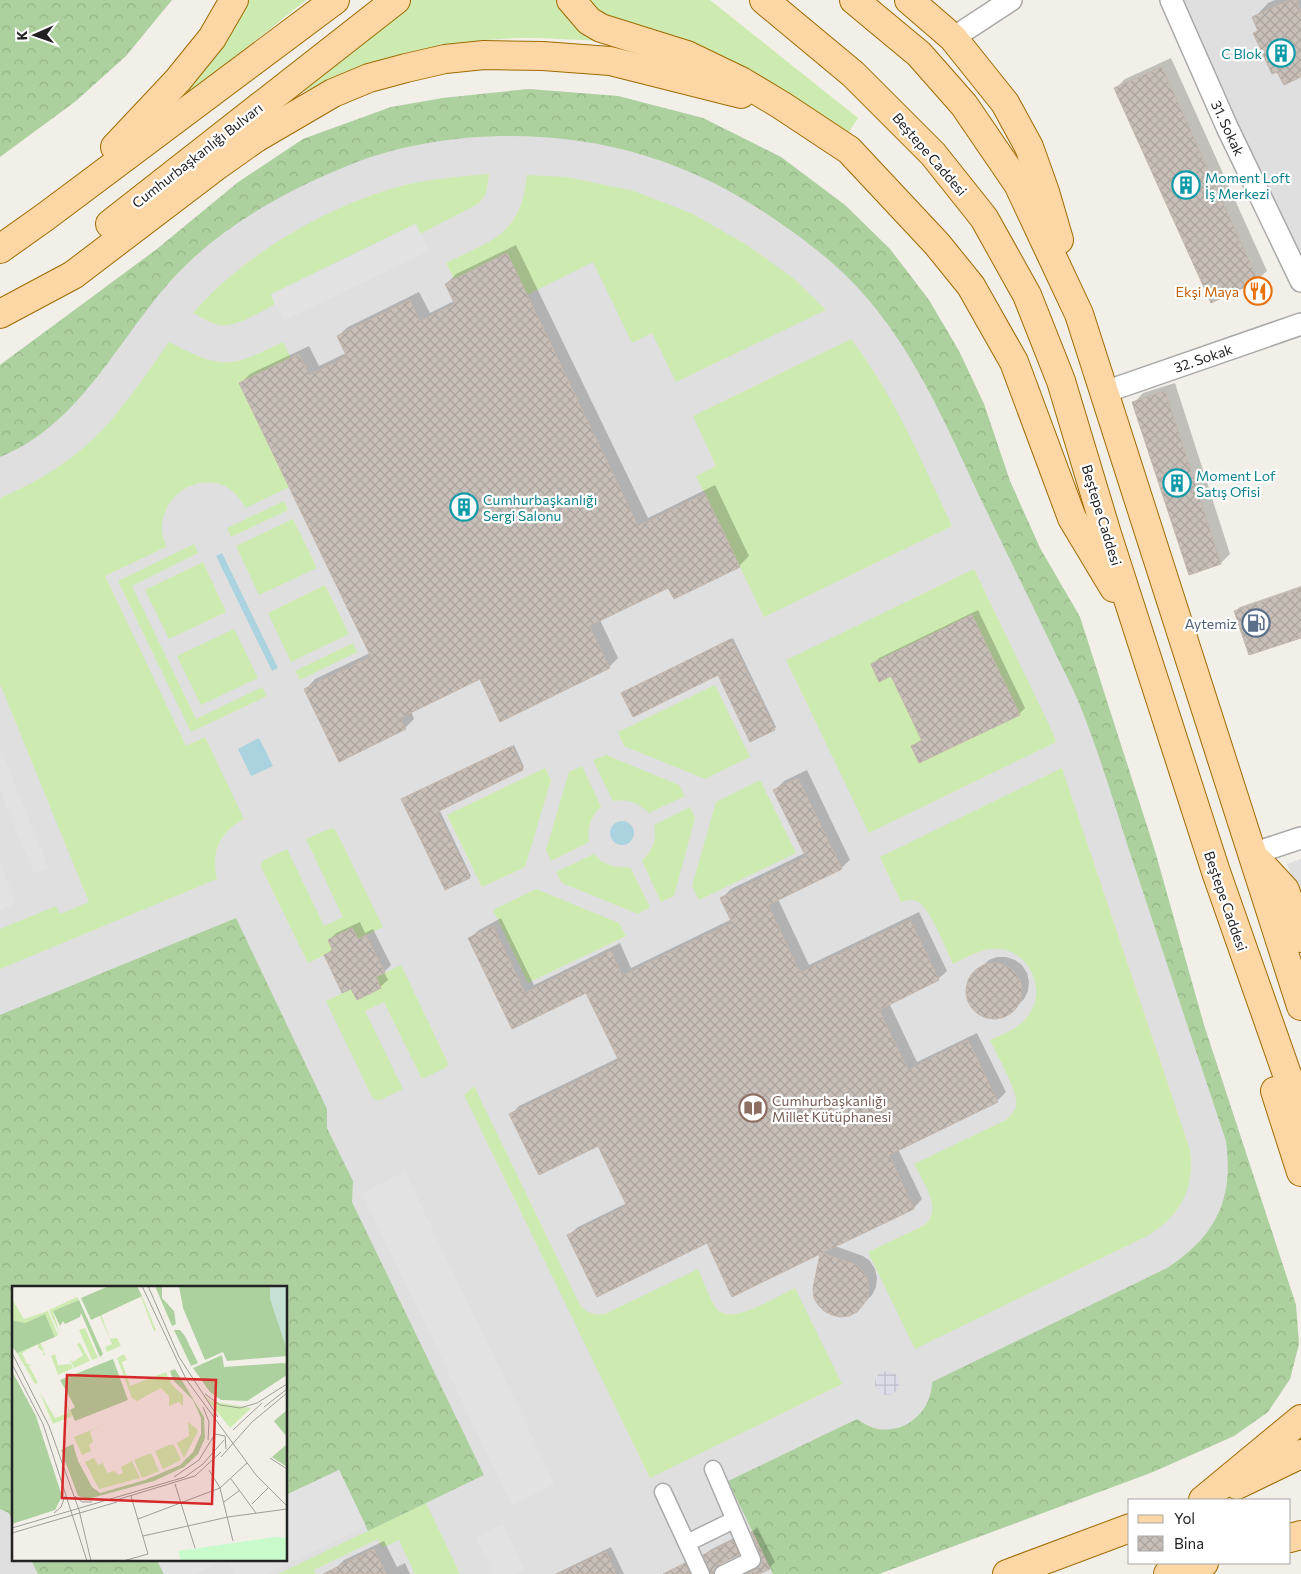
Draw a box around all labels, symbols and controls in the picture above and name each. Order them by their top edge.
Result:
north arrow [10,10,60,60]
text: K [13,30,30,41]
building icon: C Blok [1266,38,1296,68]
place label: C Blok [1221,45,1262,62]
street label: 31. Sokak [1208,98,1248,159]
street label: Cumhurbaşkanlığı Bulvarı [128,99,266,211]
street label: Beştepe Caddesi [889,109,971,199]
place label: Moment Loft İş Merkezi [1205,169,1291,202]
building icon: Moment Loft İş Merkezi [1171,170,1201,200]
restaurant icon: Ekşi Maya [1243,276,1273,306]
place label: Ekşi Maya [1176,283,1239,300]
street label: 32. Sokak [1171,340,1235,376]
street label: Beştepe Caddesi [1079,463,1125,567]
place label: Moment Lof Satış Ofisi [1196,467,1276,500]
building icon: Moment Lof Satış Ofisi [1162,468,1192,498]
place label: Cumhurbaşkanlığı Sergi Salonu [483,491,597,524]
building icon: Cumhurbaşkanlığı Sergi Salonu [449,492,479,522]
fuel station icon: Aytemiz [1241,608,1271,638]
place label: Aytemiz [1185,615,1237,632]
street label: Beştepe Caddesi [1201,849,1251,953]
place label: Cumhurbaşkanlığı Millet Kütüphanesi [772,1092,891,1125]
library icon: Cumhurbaşkanlığı Millet Kütüphanesi [738,1093,768,1123]
inset map [12,1286,288,1562]
legend [1128,1499,1291,1564]
text: Yol [1174,1509,1195,1527]
text: Bina [1174,1534,1204,1552]

